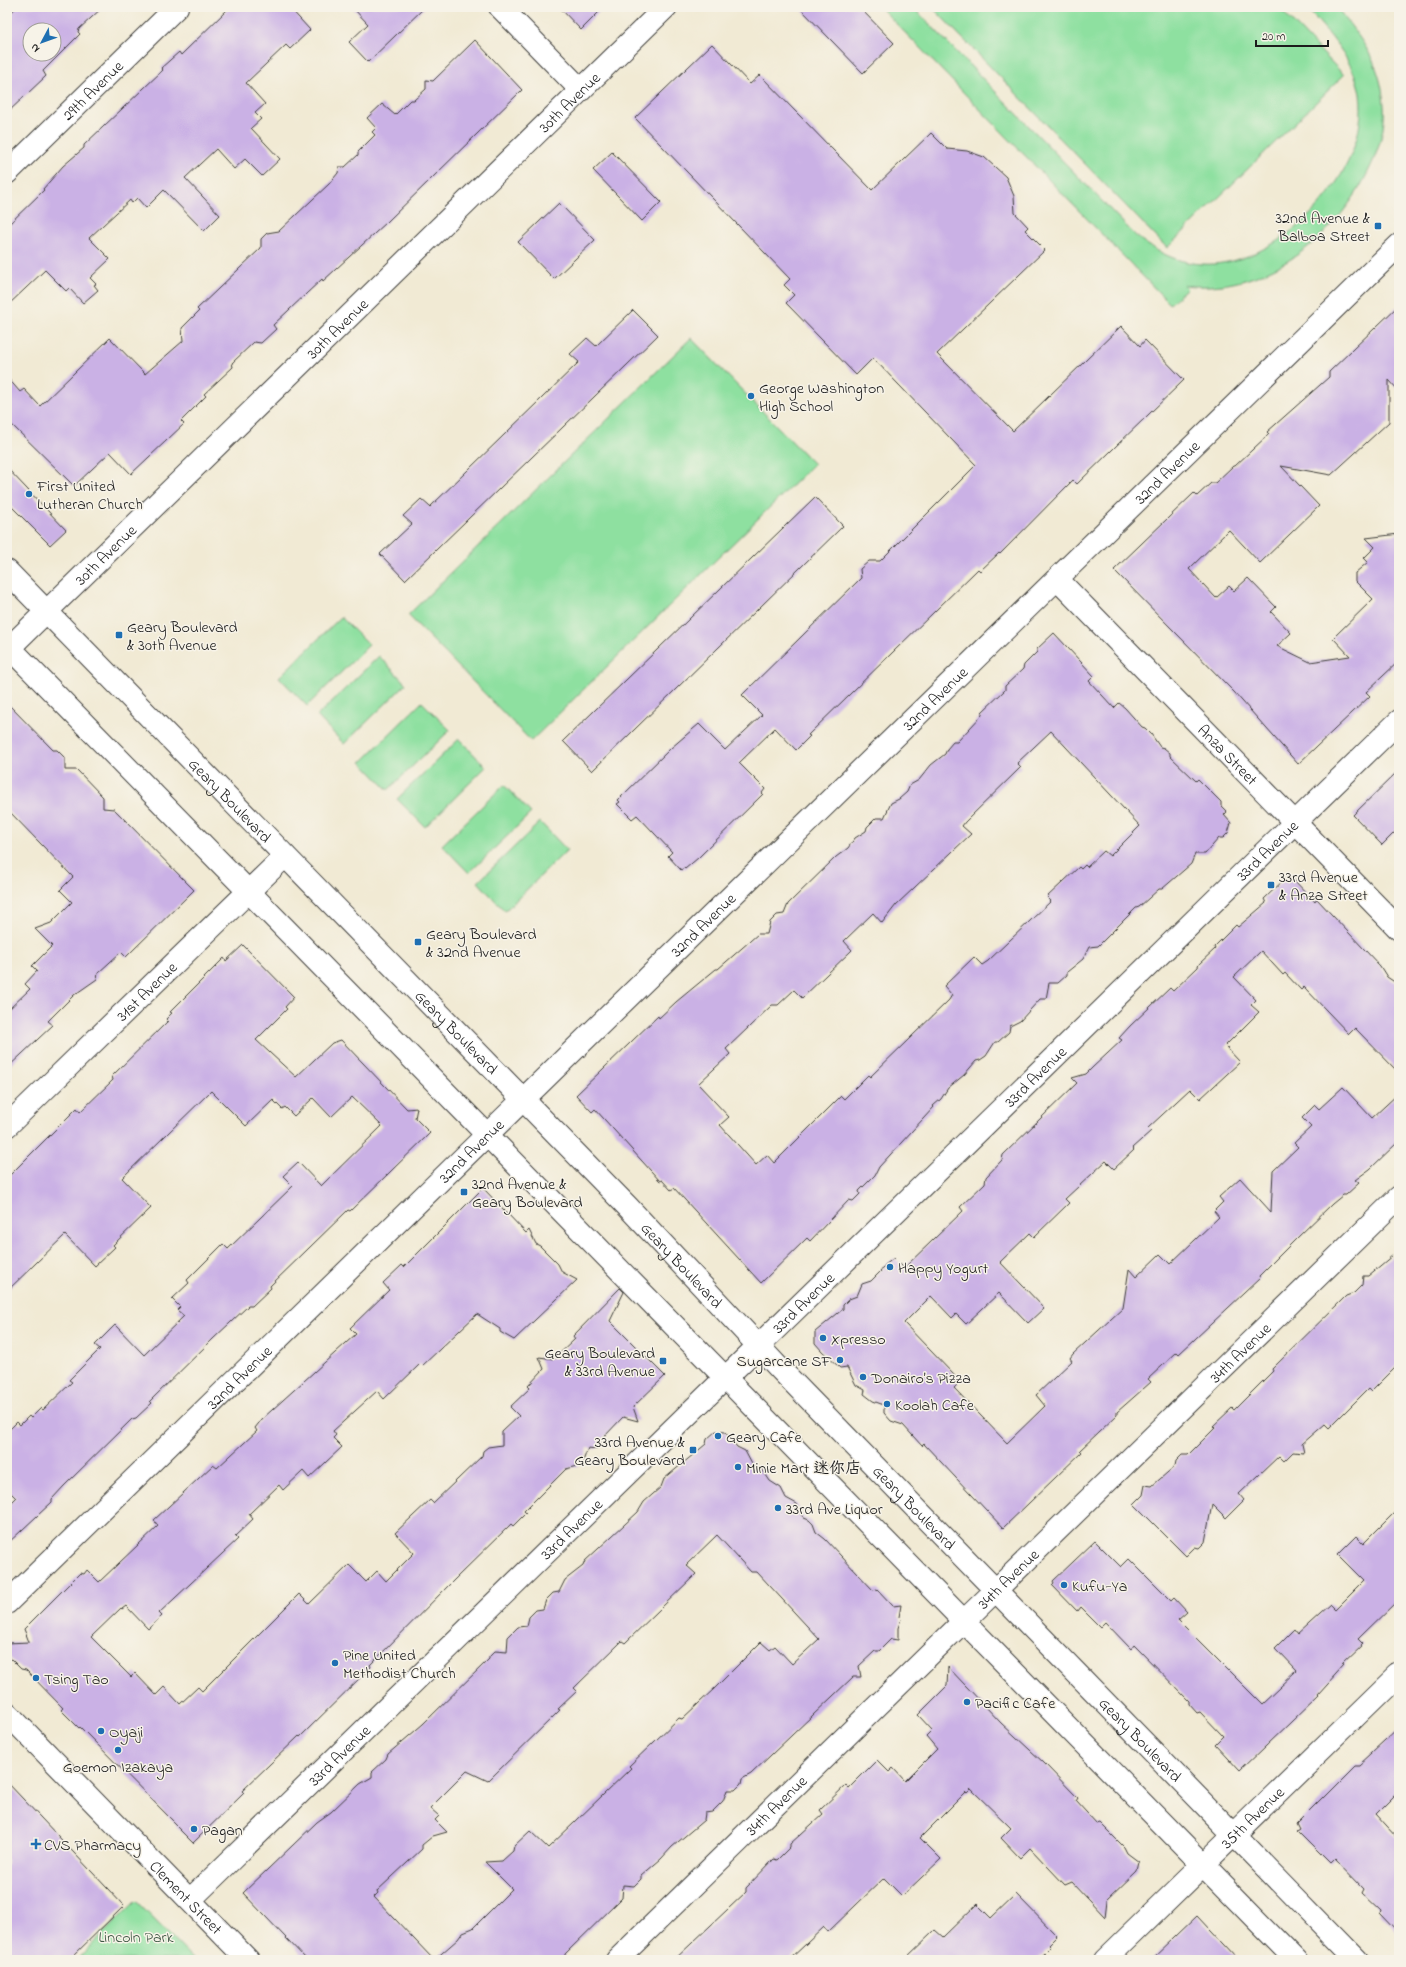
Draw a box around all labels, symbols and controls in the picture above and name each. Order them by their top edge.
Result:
north arrow [22,22,62,62]
scale bar [1256,22,1328,48]
text: 20 m [1262,28,1285,46]
text: N [27,40,44,56]
street label: 29th Avenue [57,55,130,127]
street label: 30th Avenue [534,67,607,139]
place label: 32nd Avenue & Balboa Street [1275,207,1371,249]
marker: 32nd Avenue & Balboa Street [1373,221,1383,231]
street label: 30th Avenue [302,293,375,365]
place label: George Washington High School [759,377,884,419]
marker: George Washington High School [746,391,756,401]
street label: 32nd Avenue [1130,435,1207,511]
place label: First United Lutheran Church [36,475,143,517]
marker: First United Lutheran Church [24,489,34,499]
street label: 30th Avenue [70,519,143,592]
place label: Geary Boulevard & 30th Avenue [127,616,238,658]
marker: Geary Boulevard & 30th Avenue [114,630,124,640]
street label: 32nd Avenue [898,661,975,737]
street label: Anza Street [1191,720,1263,792]
street label: Geary Boulevard [182,753,276,849]
street label: 33rd Avenue [1231,815,1305,888]
place label: 33rd Avenue & Anza Street [1279,866,1368,908]
marker: 33rd Avenue & Anza Street [1266,880,1276,890]
street label: 32nd Avenue [666,887,743,963]
place label: Geary Boulevard & 32nd Avenue [426,923,537,965]
marker: Geary Boulevard & 32nd Avenue [413,937,423,947]
street label: 31st Avenue [112,956,184,1028]
street label: Geary Boulevard [408,985,503,1081]
street label: 33rd Avenue [1000,1041,1073,1114]
street label: 32nd Avenue [434,1114,511,1190]
place label: 32nd Avenue & Geary Boulevard [472,1173,583,1215]
marker: 32nd Avenue & Geary Boulevard [459,1187,469,1197]
street label: Geary Boulevard [634,1217,727,1315]
place label: Happy Yogurt [898,1257,989,1281]
marker: Happy Yogurt [885,1262,895,1272]
street label: 33rd Avenue [768,1267,842,1340]
street label: 34th Avenue [1205,1317,1278,1390]
place label: Xpresso [831,1328,886,1352]
marker: Xpresso [818,1333,828,1343]
street label: 32nd Avenue [202,1340,279,1416]
place label: Geary Boulevard & 33rd Avenue [544,1342,656,1384]
place label: Sugarcane SF [736,1350,833,1374]
marker: Sugarcane SF [835,1355,845,1365]
marker: Geary Boulevard & 33rd Avenue [658,1356,668,1366]
place label: Donairo’s Pizza [870,1367,971,1391]
marker: Donairo’s Pizza [858,1372,868,1382]
place label: Koolah Cafe [895,1394,975,1418]
marker: Koolah Cafe [882,1399,892,1409]
place label: Geary Cafe [726,1426,803,1450]
place label: 33rd Avenue & Geary Boulevard [574,1431,686,1473]
marker: Geary Cafe [713,1431,723,1441]
marker: 33rd Avenue & Geary Boulevard [688,1445,698,1455]
place label: Minie Mart 迷你店 [746,1457,861,1481]
street label: Geary Boulevard [866,1461,960,1557]
marker: Minie Mart 迷你店 [733,1462,743,1472]
street label: 33rd Avenue [536,1493,610,1566]
place label: 33rd Ave Liquor [786,1498,883,1522]
marker: 33rd Ave Liquor [773,1503,783,1513]
street label: 34th Avenue [973,1543,1046,1616]
place label: Kufu-Ya [1072,1575,1127,1599]
marker: Kufu-Ya [1059,1580,1069,1590]
place label: Pine United Methodist Church [343,1644,456,1686]
marker: Pine United Methodist Church [330,1658,340,1668]
place label: Tsing Tao [44,1668,109,1692]
marker: Tsing Tao [31,1673,41,1683]
place label: Pacific Cafe [975,1692,1056,1716]
street label: Geary Boulevard [1092,1693,1187,1789]
marker: Pacific Cafe [962,1697,972,1707]
street label: 33rd Avenue [304,1719,378,1792]
place label: Oyaji [109,1721,143,1745]
marker: Oyaji [96,1726,106,1736]
marker: Goemon Izakaya [113,1745,123,1755]
place label: Goemon Izakaya [63,1756,173,1780]
street label: 34th Avenue [741,1770,814,1842]
street label: 35th Avenue [1216,1781,1291,1855]
place label: Pagan [202,1819,243,1843]
marker: Pagan [189,1824,199,1834]
place label: CVS Pharmacy [44,1834,141,1858]
marker: CVS Pharmacy [31,1839,41,1849]
street label: Clement Street [143,1856,228,1941]
park label: Lincoln Park [98,1926,175,1950]

